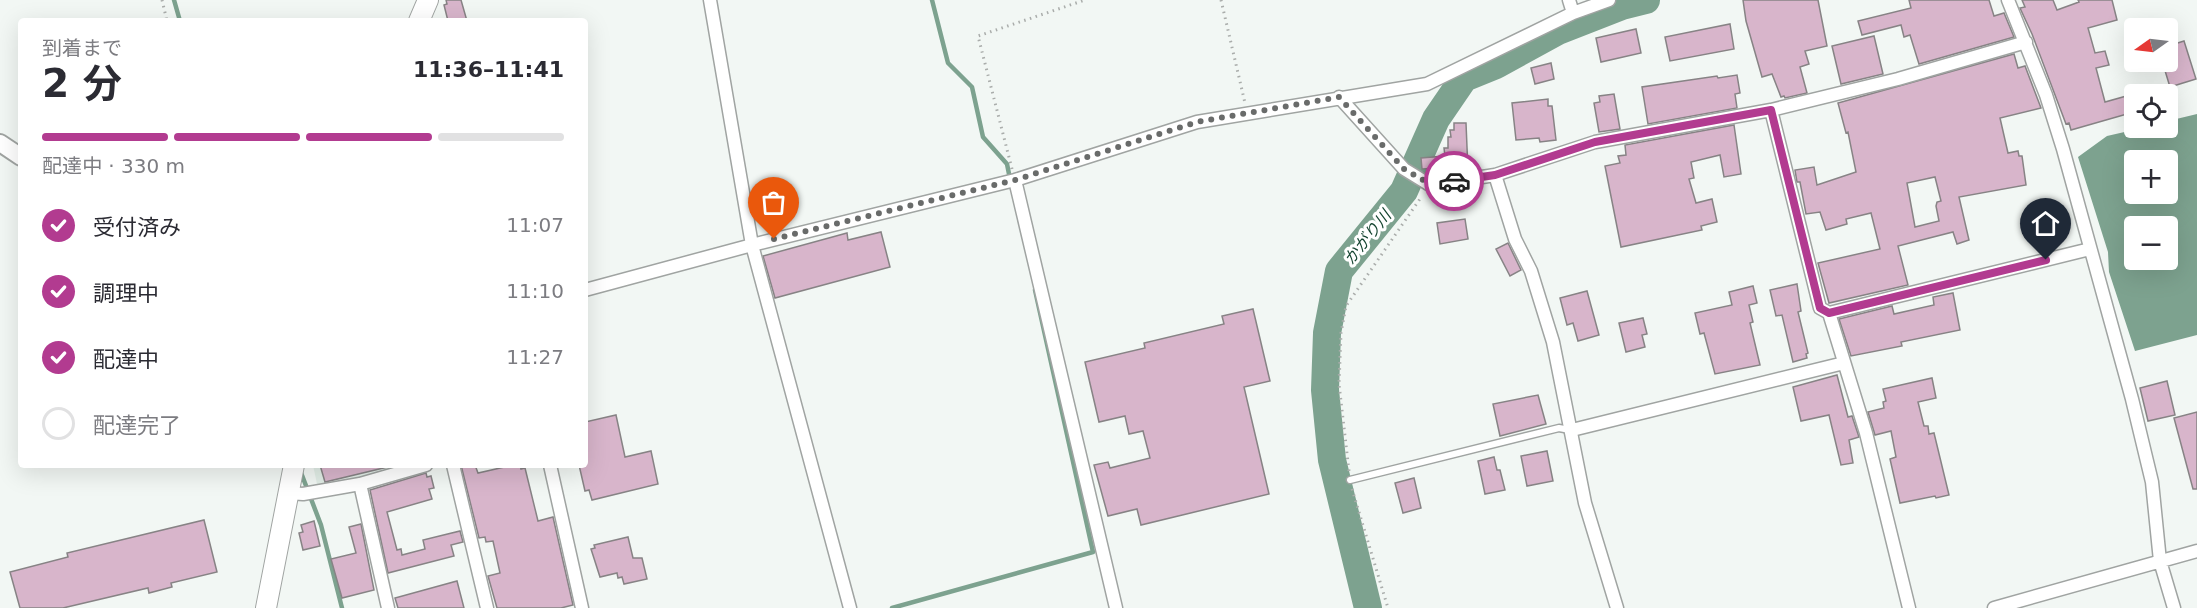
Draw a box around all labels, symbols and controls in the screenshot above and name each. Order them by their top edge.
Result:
north arrow [2124,18,2178,72]
map controls [2124,18,2178,270]
text: 到着まで [42,36,122,60]
text: 11:36–11:41 [413,57,564,82]
text: 2 分 [42,61,122,106]
button: locate [2124,84,2178,138]
button: + [2124,150,2178,204]
courier [1424,151,1484,211]
text: 配達中 · 330 m [42,154,185,178]
icon: car [1438,165,1471,198]
pin [748,177,799,239]
icon: bag [757,186,790,219]
pin [2020,198,2071,260]
water label: かがり川 [1340,205,1396,268]
icon: home [2029,207,2062,240]
icon: check [42,209,75,242]
text: 11:07 [506,213,564,237]
text: 受付済み [93,215,181,240]
button: − [2124,216,2178,270]
icon: check [42,275,75,308]
text: 11:10 [506,279,564,303]
text: 調理中 [93,281,159,306]
icon: check [42,341,75,374]
text: 11:27 [506,345,564,369]
text: 配達中 [93,347,159,372]
text: 配達完了 [93,413,181,438]

